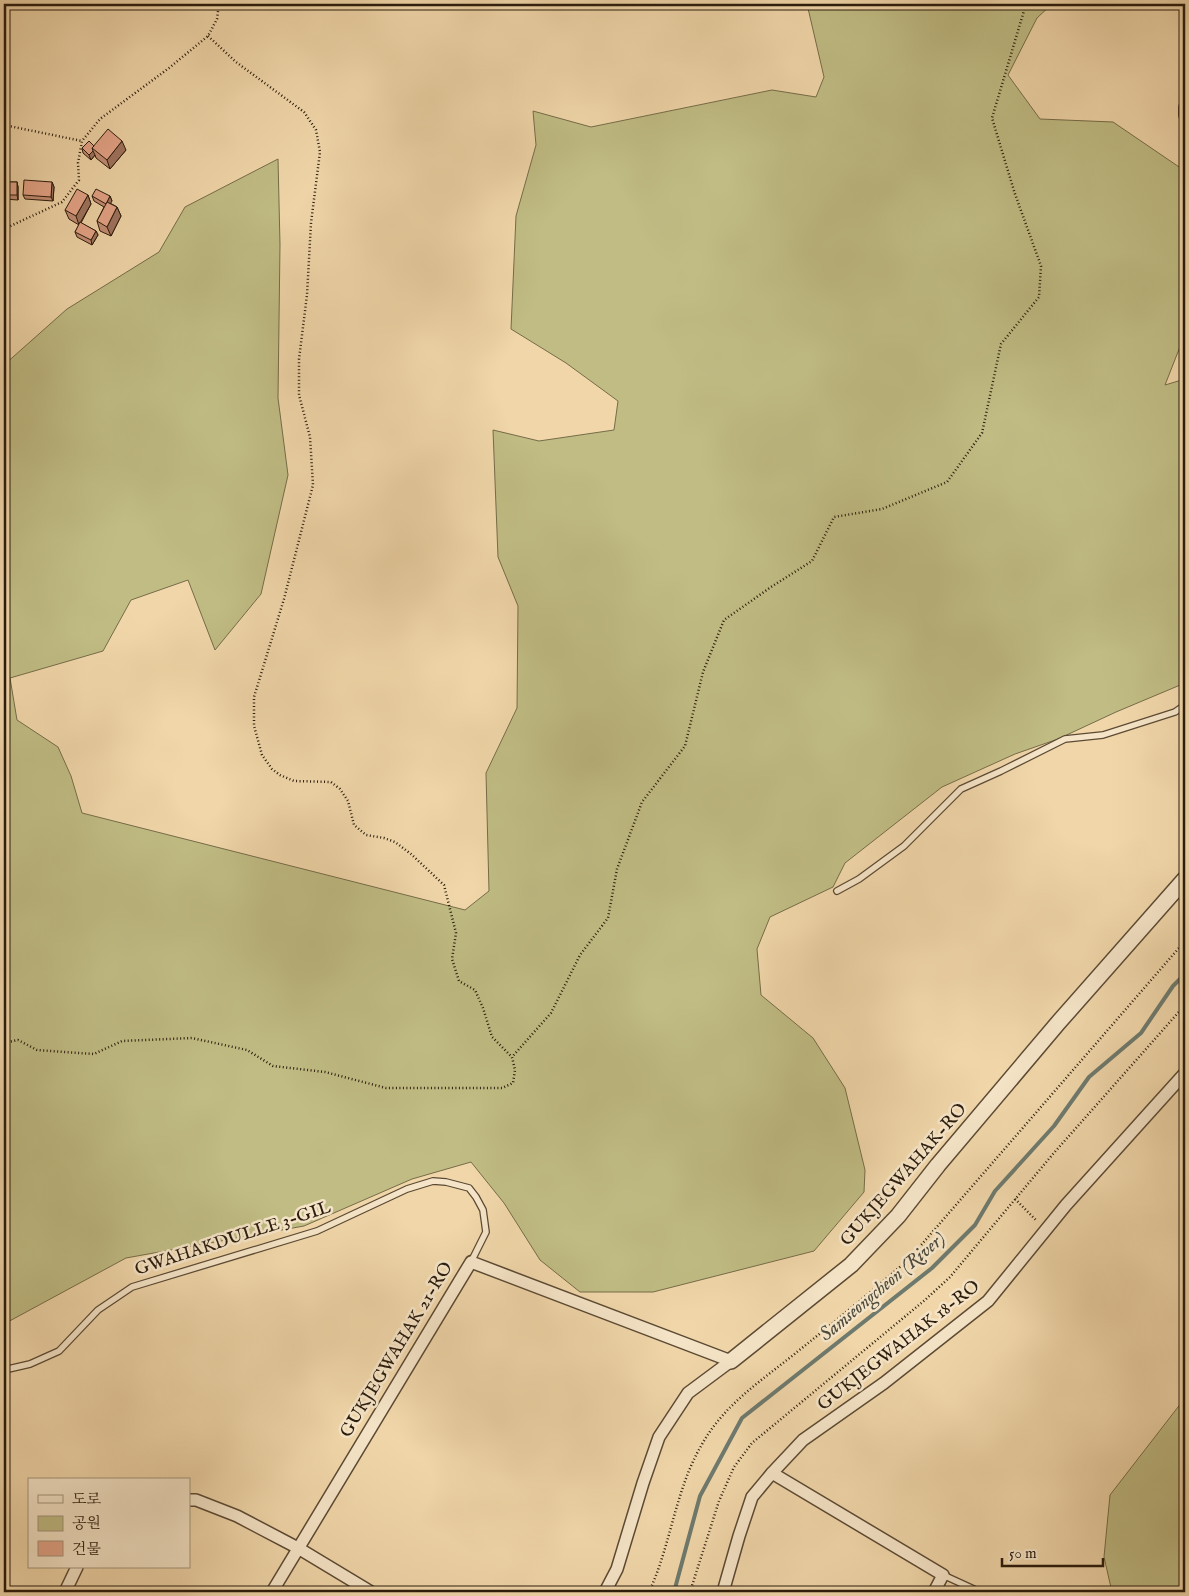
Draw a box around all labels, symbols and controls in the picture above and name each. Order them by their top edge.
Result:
street label: GUKJEGWAHAK-RO [836,1099,972,1251]
street label: GWAHAKDULLE 3-GIL [132,1196,334,1282]
water label: Samseongcheon (River) [815,1227,951,1347]
street label: GUKJEGWAHAK 21-RO [335,1258,459,1442]
street label: GUKJEGWAHAK 18-RO [813,1275,985,1417]
legend [28,1478,190,1568]
text: 도로 [72,1490,101,1509]
text: 공원 [72,1514,101,1533]
scale bar [1002,1536,1103,1568]
text: 건물 [72,1540,101,1559]
text: 50 m [1009,1544,1037,1563]

